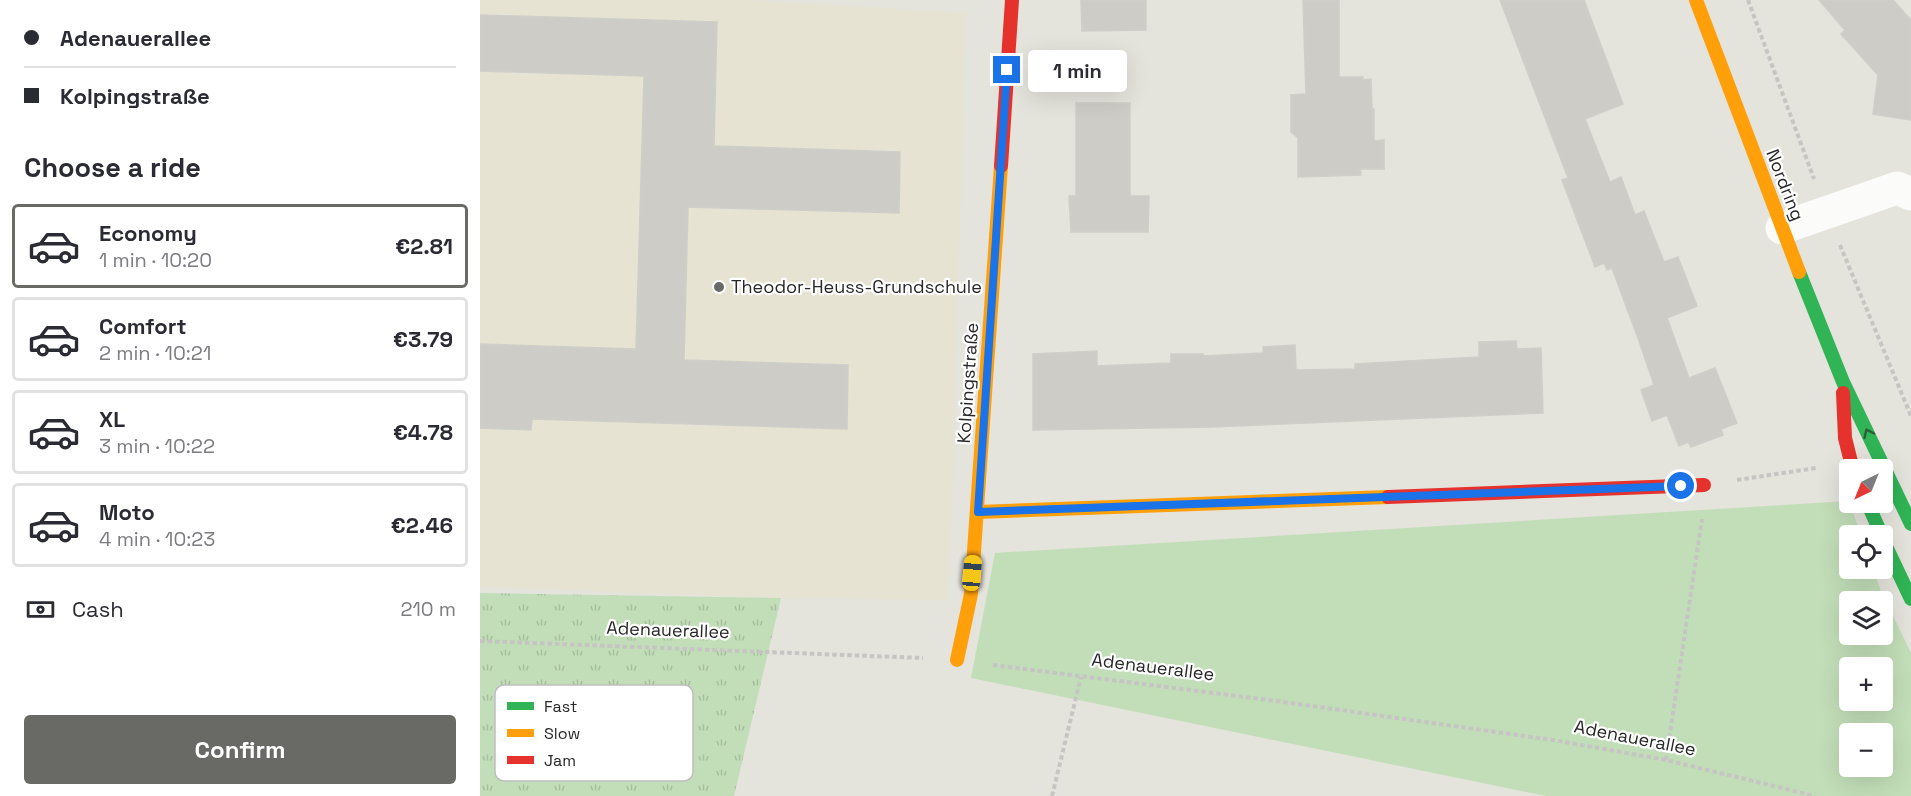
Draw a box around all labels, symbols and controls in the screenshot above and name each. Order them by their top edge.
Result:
text: Adenauerallee [60,24,211,52]
callout: 1 min [1028,49,1127,91]
route end [993,56,1020,83]
text: 1 min [1053,58,1102,84]
text: Kolpingstraße [60,82,210,110]
street label: Nordring [1761,146,1810,224]
text: Choose a ride [24,150,201,185]
icon: car [27,219,81,273]
text: Economy [99,219,197,247]
text: €2.81 [395,232,453,260]
text: 1 min · 10:20 [99,247,212,273]
place label: Theodor-Heuss-Grundschule [731,275,982,298]
marker: Theodor-Heuss-Grundschule [712,280,726,294]
icon: car [27,312,81,366]
text: Comfort [99,312,187,340]
street label: Kolpingstraße [952,322,983,444]
text: €3.79 [393,325,453,353]
text: 2 min · 10:21 [99,340,211,366]
icon: car [27,405,81,459]
text: XL [99,405,125,433]
text: €4.78 [393,418,453,446]
one-way arrow [1864,428,1876,439]
text: 3 min · 10:22 [99,433,215,459]
north arrow [1839,459,1893,513]
map controls [1839,459,1893,777]
route start [1667,472,1694,499]
icon: car [27,498,81,552]
text: Moto [99,498,155,526]
text: €2.46 [391,511,453,539]
button: locate [1839,525,1893,579]
text: 4 min · 10:23 [99,526,215,552]
car [961,554,983,592]
button: layers [1839,591,1893,645]
icon: cash [24,593,57,626]
text: Cash [72,595,124,623]
text: 210 m [400,596,456,622]
street label: Adenauerallee [606,616,730,643]
street label: Adenauerallee [1090,648,1216,685]
button: + [1839,657,1893,711]
legend [495,685,693,781]
text: Fast [544,696,577,717]
street label: Adenauerallee [1572,714,1698,761]
button: Confirm [24,715,456,784]
text: Slow [544,723,580,744]
button: − [1839,723,1893,777]
text: Jam [544,750,576,771]

